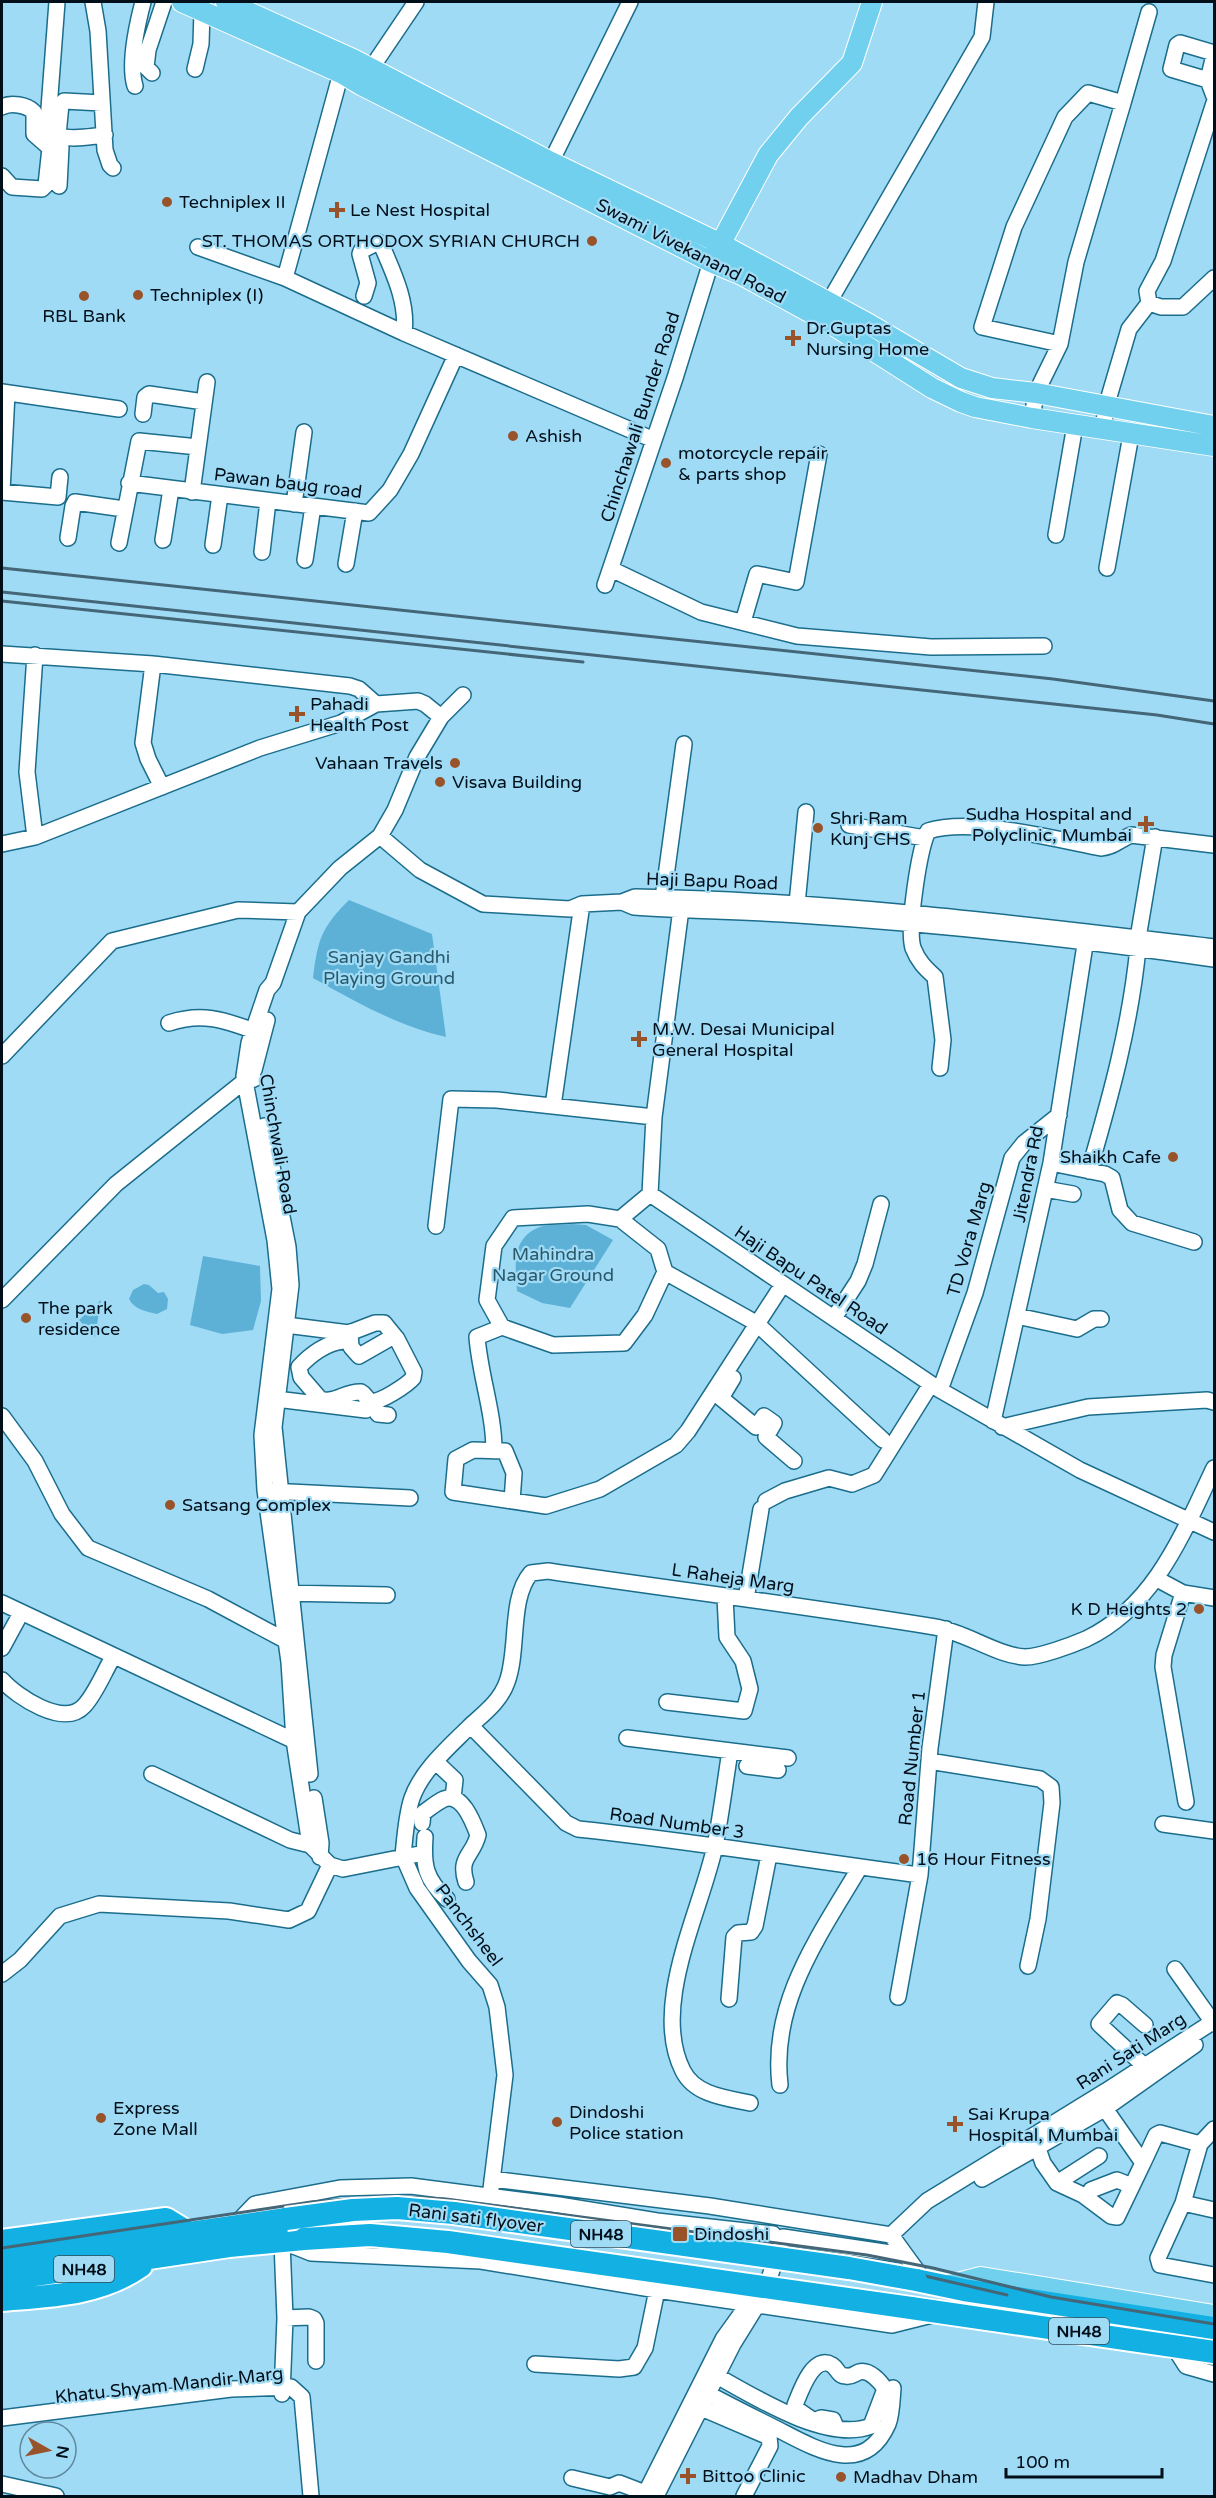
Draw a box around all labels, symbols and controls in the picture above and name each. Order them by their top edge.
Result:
place label: Techniplex II [179,191,286,213]
street label: Swami Vivekanand Road [592,194,790,308]
marker: Techniplex II [160,195,174,209]
place label: Le Nest Hospital [350,199,490,221]
marker: Le Nest Hospital [328,201,346,219]
place label: ST. THOMAS ORTHODOX SYRIAN CHURCH [202,230,580,252]
marker: ST. THOMAS ORTHODOX SYRIAN CHURCH [585,234,599,248]
place label: Techniplex (I) [150,284,263,306]
marker: Techniplex (I) [131,288,145,302]
marker: RBL Bank [77,289,91,303]
place label: RBL Bank [42,305,126,327]
street label: Chinchawali Bunder Road [596,309,684,525]
place label: Dr.Guptas Nursing Home [806,317,929,360]
marker: Dr.Guptas Nursing Home [784,329,802,347]
place label: Ashish [525,425,582,447]
marker: Ashish [506,429,520,443]
place label: motorcycle repair & parts shop [678,442,828,485]
marker: motorcycle repair & parts shop [659,456,673,470]
street label: Pawan baug road [213,463,363,503]
place label: Pahadi Health Post [310,693,409,736]
marker: Pahadi Health Post [288,705,306,723]
place label: Vahaan Travels [315,752,443,774]
marker: Vahaan Travels [448,756,462,770]
place label: Visava Building [452,771,582,793]
marker: Visava Building [433,775,447,789]
place label: Sudha Hospital and Polyclinic, Mumbai [966,803,1132,846]
place label: Shri Ram Kunj CHS [830,807,910,850]
marker: Sudha Hospital and Polyclinic, Mumbai [1137,815,1155,833]
marker: Shri Ram Kunj CHS [811,821,825,835]
street label: Haji Bapu Road [646,868,778,894]
park label: Sanjay Gandhi Playing Ground [323,946,455,989]
place label: M.W. Desai Municipal General Hospital [652,1018,835,1061]
marker: M.W. Desai Municipal General Hospital [630,1030,648,1048]
street label: Chinchwali Road [255,1072,301,1216]
street label: Jitendra Rd [1008,1124,1048,1224]
place label: Shaikh Cafe [1060,1146,1161,1168]
marker: Shaikh Cafe [1166,1150,1180,1164]
street label: TD Vora Marg [942,1179,996,1299]
street label: Haji Bapu Patel Road [730,1221,892,1339]
park label: Mahindra Nagar Ground [492,1243,614,1286]
place label: The park residence [38,1297,120,1340]
marker: The park residence [19,1311,33,1325]
place label: Satsang Complex [182,1494,331,1516]
marker: Satsang Complex [163,1498,177,1512]
street label: L Raheja Marg [670,1558,796,1598]
place label: K D Heights 2 [1070,1598,1187,1620]
marker: K D Heights 2 [1192,1602,1206,1616]
street label: Road Number 1 [894,1689,930,1827]
street label: Road Number 3 [608,1803,746,1843]
place label: 16 Hour Fitness [916,1848,1051,1870]
marker: 16 Hour Fitness [897,1852,911,1866]
street label: Panchsheel [431,1879,507,1971]
street label: Rani Sati Marg [1072,2008,1190,2094]
place label: Express Zone Mall [113,2097,198,2140]
place label: Dindoshi Police station [569,2101,684,2144]
place label: Sai Krupa Hospital, Mumbai [968,2103,1118,2146]
marker: Express Zone Mall [94,2111,108,2125]
marker: Dindoshi Police station [550,2115,564,2129]
marker: Sai Krupa Hospital, Mumbai [946,2115,964,2133]
street label: Rani sati flyover [407,2199,545,2237]
road number: NH48 [571,2221,631,2247]
place label: Dindoshi [694,2223,769,2245]
marker: Dindoshi [671,2225,689,2243]
road number: NH48 [54,2256,114,2282]
road number: NH48 [1049,2318,1109,2344]
street label: Khatu Shyam Mandir Marg [54,2362,284,2408]
north arrow [18,2420,78,2480]
scale bar [1006,2441,1162,2479]
text: N [51,2444,73,2460]
text: 100 m [1015,2451,1070,2473]
place label: Bittoo Clinic [702,2465,806,2487]
place label: Madhav Dham [853,2466,978,2488]
marker: Bittoo Clinic [679,2467,697,2485]
marker: Madhav Dham [834,2470,848,2484]

